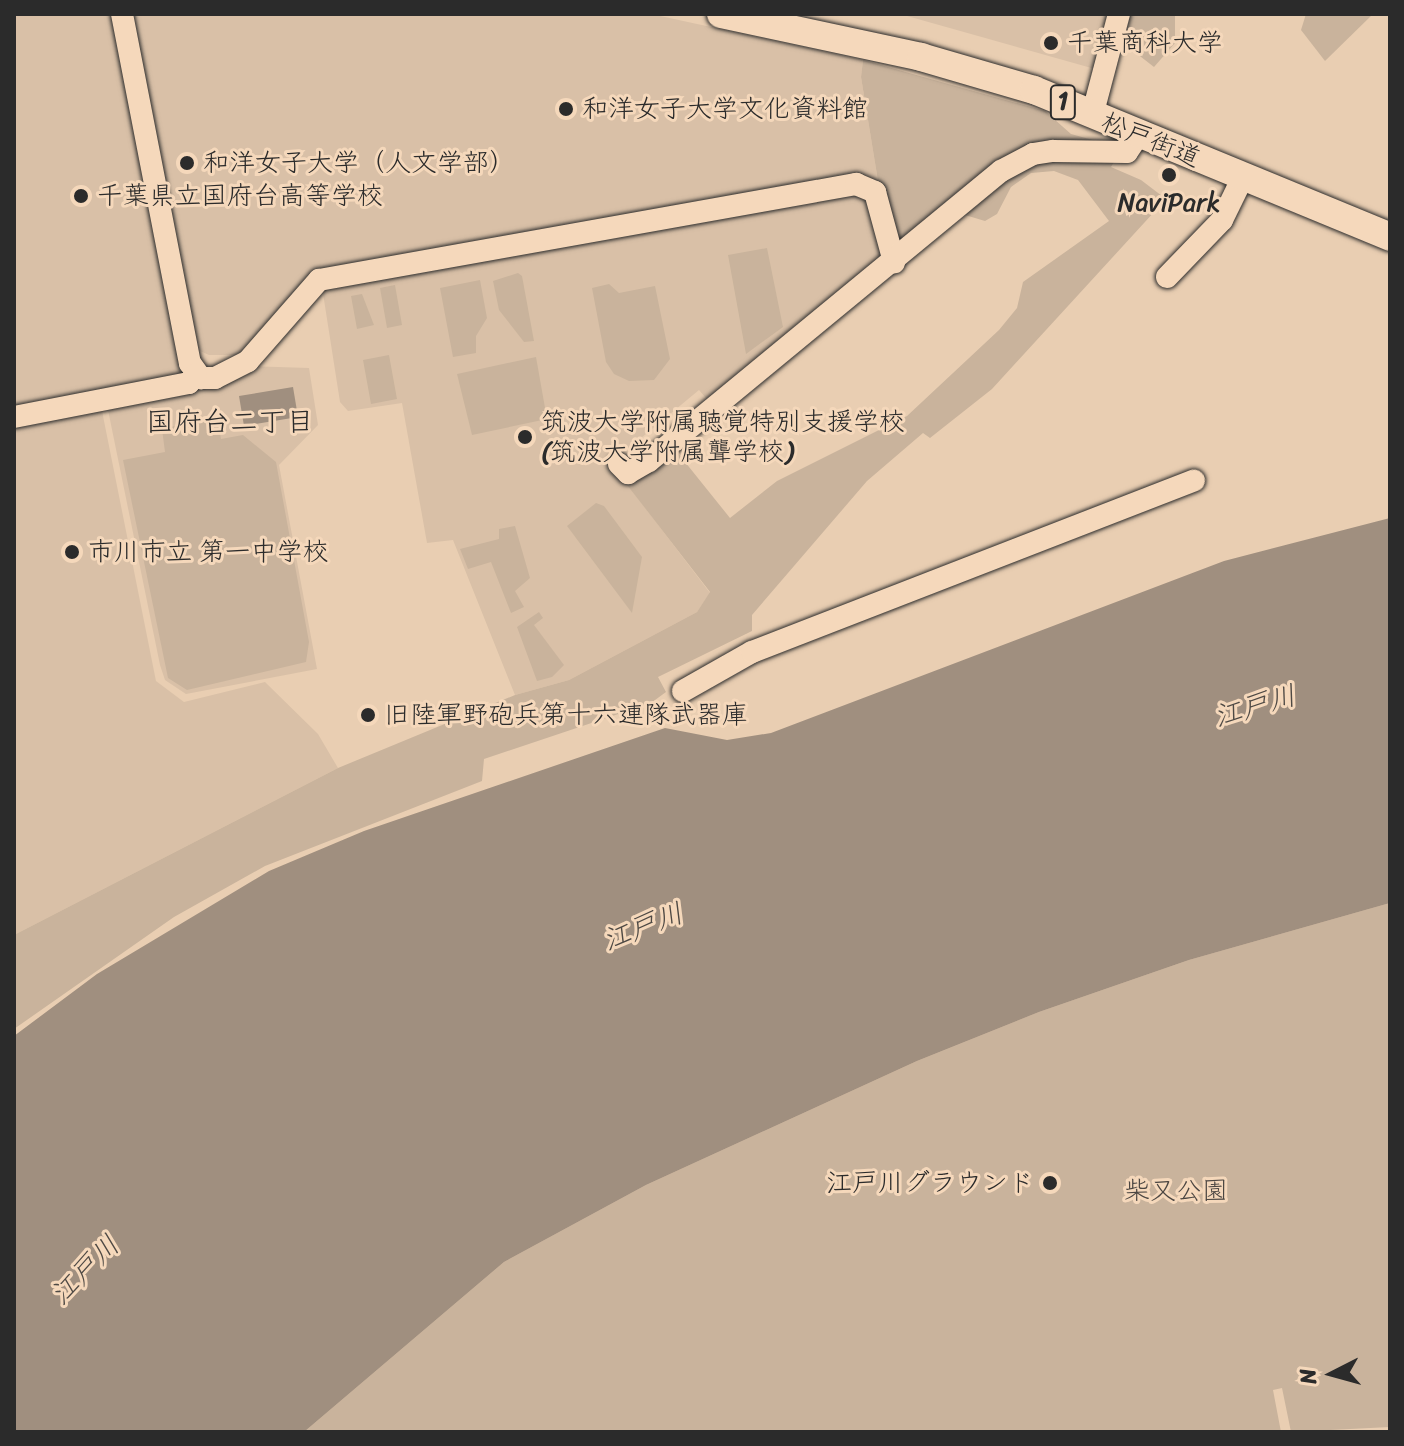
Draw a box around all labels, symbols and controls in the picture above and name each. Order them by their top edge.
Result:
place label: 千葉商科大学 [1067,27,1223,59]
marker: 千葉商科大学 [1042,34,1060,52]
road number: 1 [1049,82,1077,122]
place label: 和洋女子大学文化資料館 [582,93,868,125]
marker: 和洋女子大学文化資料館 [557,100,575,118]
street label: 松戸街道 [1097,106,1205,174]
place label: 和洋女子大学（人文学部） [203,147,515,179]
marker: 和洋女子大学（人文学部） [178,154,196,172]
marker: NaviPark [1160,166,1178,184]
place label: 千葉県立国府台高等学校 [97,180,383,212]
marker: 千葉県立国府台高等学校 [72,187,90,205]
place label: NaviPark [1117,187,1221,219]
district label: 国府台二丁目 [146,405,314,439]
place label: 筑波大学附属聴覚特別支援学校 (筑波大学附属聾学校) [541,406,905,468]
marker: 筑波大学附属聴覚特別支援学校 (筑波大学附属聾学校) [516,428,534,446]
place label: 市川市立 第一中学校 [88,536,329,568]
marker: 市川市立 第一中学校 [63,543,81,561]
water label: 江戸川 [1210,678,1300,734]
place label: 旧陸軍野砲兵第十六連隊武器庫 [384,699,748,731]
marker: 旧陸軍野砲兵第十六連隊武器庫 [359,706,377,724]
water label: 江戸川 [598,896,688,958]
place label: 江戸川グラウンド [826,1167,1034,1199]
marker: 江戸川グラウンド [1041,1174,1059,1192]
park label: 柴又公園 [1124,1175,1228,1207]
water label: 江戸川 [43,1228,127,1312]
north arrow [1292,1334,1372,1414]
text: N [1287,1367,1328,1386]

